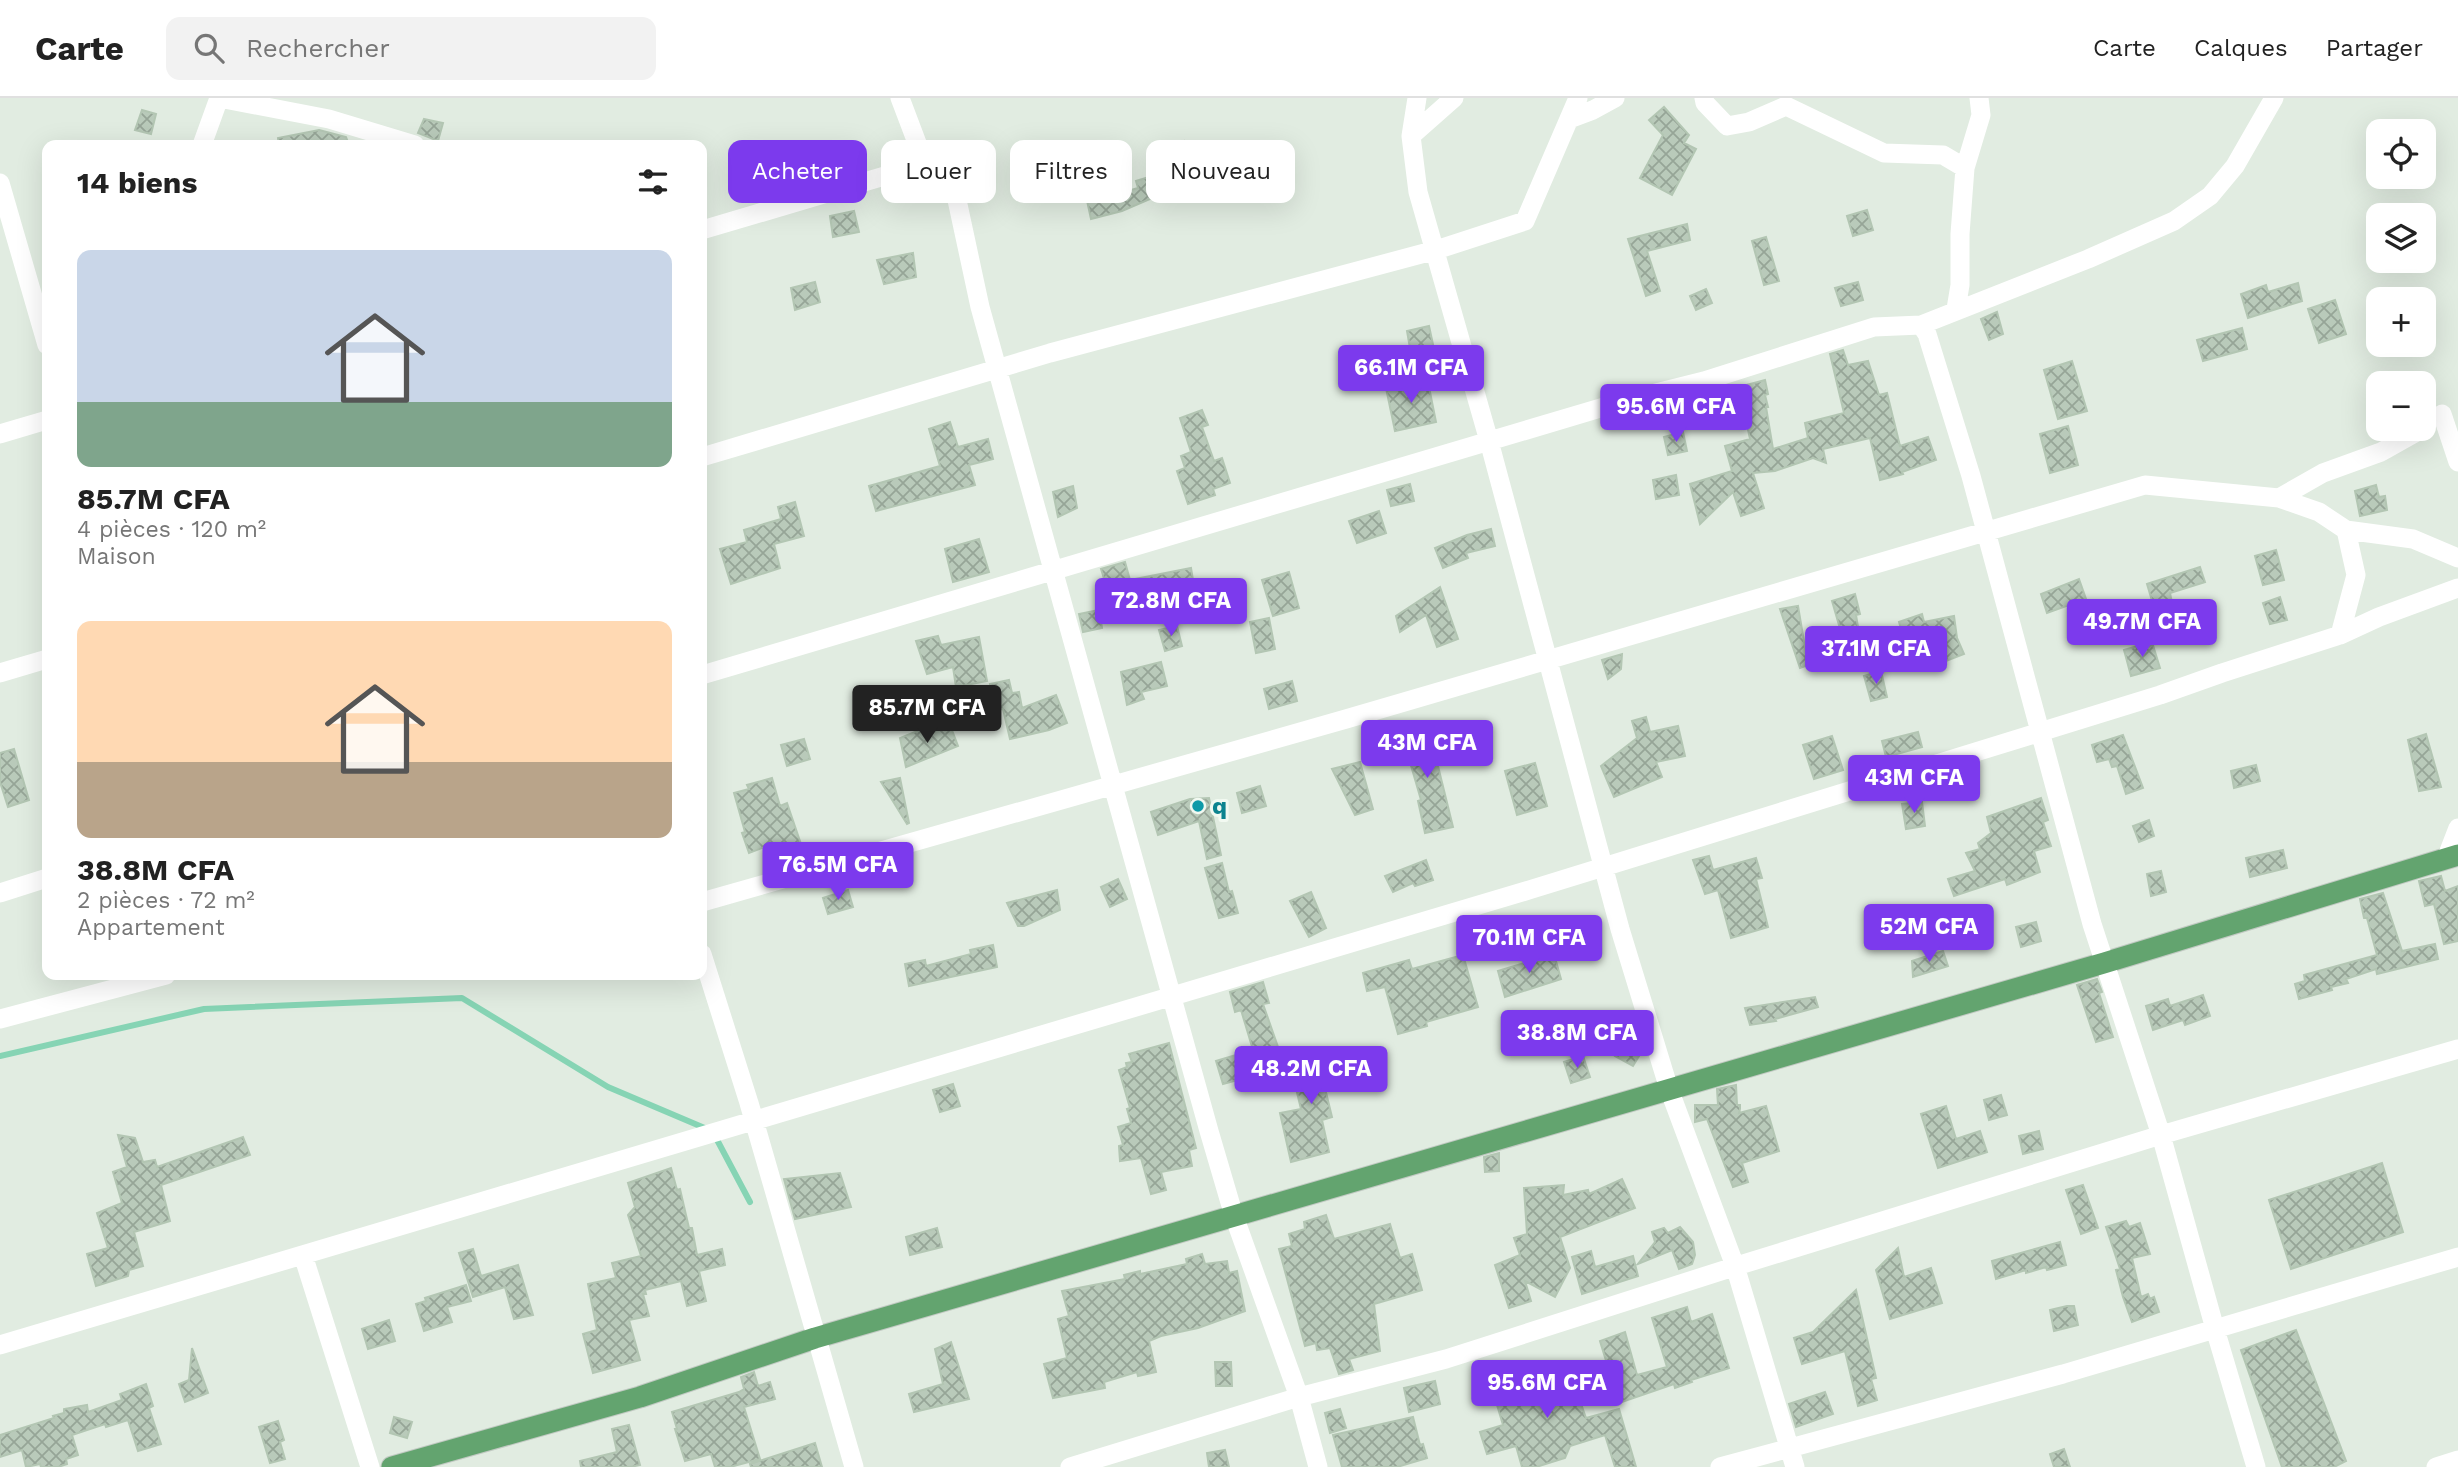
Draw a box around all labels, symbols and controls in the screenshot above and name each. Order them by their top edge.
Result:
search box [166,17,656,80]
text: Carte [35,29,124,68]
icon: search [190,29,228,67]
text: Rechercher [246,33,390,63]
text: Carte [2093,34,2156,62]
text: Calques [2194,34,2288,62]
text: Partager [2326,34,2423,62]
map controls [2366,119,2436,441]
button: locate [2366,119,2436,189]
chip: Acheter [728,140,867,203]
chip: Louer [881,140,996,203]
chip: Filtres [1010,140,1132,203]
chip: Nouveau [1146,140,1295,203]
icon: filters [634,163,672,201]
text: 14 biens [77,165,197,200]
button: layers [2366,203,2436,273]
button: + [2366,287,2436,357]
icon: home [312,295,438,421]
pin: 66.1M CFA [1331,345,1491,405]
text: 66.1M CFA [1354,354,1468,381]
button: − [2366,371,2436,441]
pin: 95.6M CFA [1596,384,1756,444]
text: 95.6M CFA [1616,393,1736,420]
text: 85.7M CFA [77,481,230,516]
text: 4 pièces · 120 m² [77,516,266,543]
text: Maison [77,543,156,570]
pin: 72.8M CFA [1091,578,1251,638]
text: 72.8M CFA [1111,587,1231,614]
pin: 49.7M CFA [2062,600,2222,659]
text: 49.7M CFA [2083,608,2201,635]
pin: 37.1M CFA [1796,626,1956,686]
text: 37.1M CFA [1821,635,1931,662]
icon: home [312,666,438,792]
pin: 85.7M CFA [847,686,1007,745]
text: 85.7M CFA [868,694,986,721]
pin: 43M CFA [1362,720,1492,780]
text: 43M CFA [1377,729,1477,756]
pin: 43M CFA [1849,756,1979,815]
text: 43M CFA [1864,764,1964,791]
place label: q [1212,792,1227,820]
marker: q [1190,798,1206,814]
pin: 76.5M CFA [758,842,918,902]
text: 76.5M CFA [779,851,897,878]
text: 38.8M CFA [77,852,234,887]
text: 2 pièces · 72 m² [77,887,255,914]
pin: 52M CFA [1864,904,1994,964]
text: 52M CFA [1880,913,1978,940]
text: Appartement [77,914,225,941]
pin: 70.1M CFA [1449,916,1609,975]
text: 70.1M CFA [1472,924,1586,951]
pin: 38.8M CFA [1497,1010,1657,1070]
text: 38.8M CFA [1517,1019,1637,1046]
pin: 48.2M CFA [1231,1046,1391,1106]
text: 48.2M CFA [1250,1055,1372,1082]
pin: 95.6M CFA [1467,1360,1627,1420]
text: 95.6M CFA [1487,1369,1607,1396]

